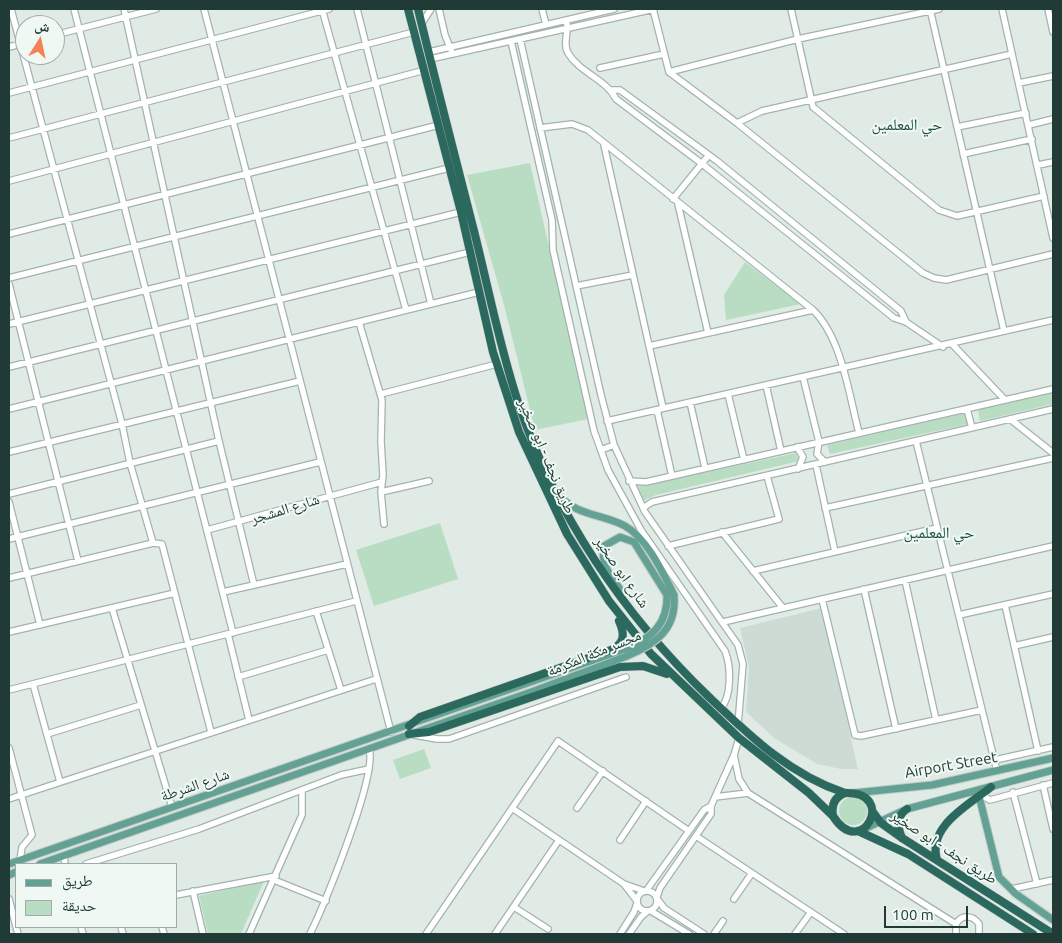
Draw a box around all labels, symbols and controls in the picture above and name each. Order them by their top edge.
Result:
north arrow [15,15,65,65]
text: ش [34,17,51,35]
district label: حي المعلمین [872,115,942,135]
street label: طريق نجف - ابو صخير [515,396,579,516]
street label: شارع المشجر [248,490,322,528]
district label: حي المعلمين [904,523,974,543]
street label: شارع ابو صخير [591,533,653,611]
street label: مجسر مكة المكرمة [544,626,644,680]
street label: Airport Street [903,748,999,782]
street label: شارع الشرطة [158,765,232,805]
street label: طريق نجف - ابو صخير [887,806,1001,888]
legend [15,863,178,928]
text: طريق [62,872,93,889]
scale bar [887,896,971,928]
text: حديقة [62,897,96,914]
text: 100 m [892,906,934,923]

